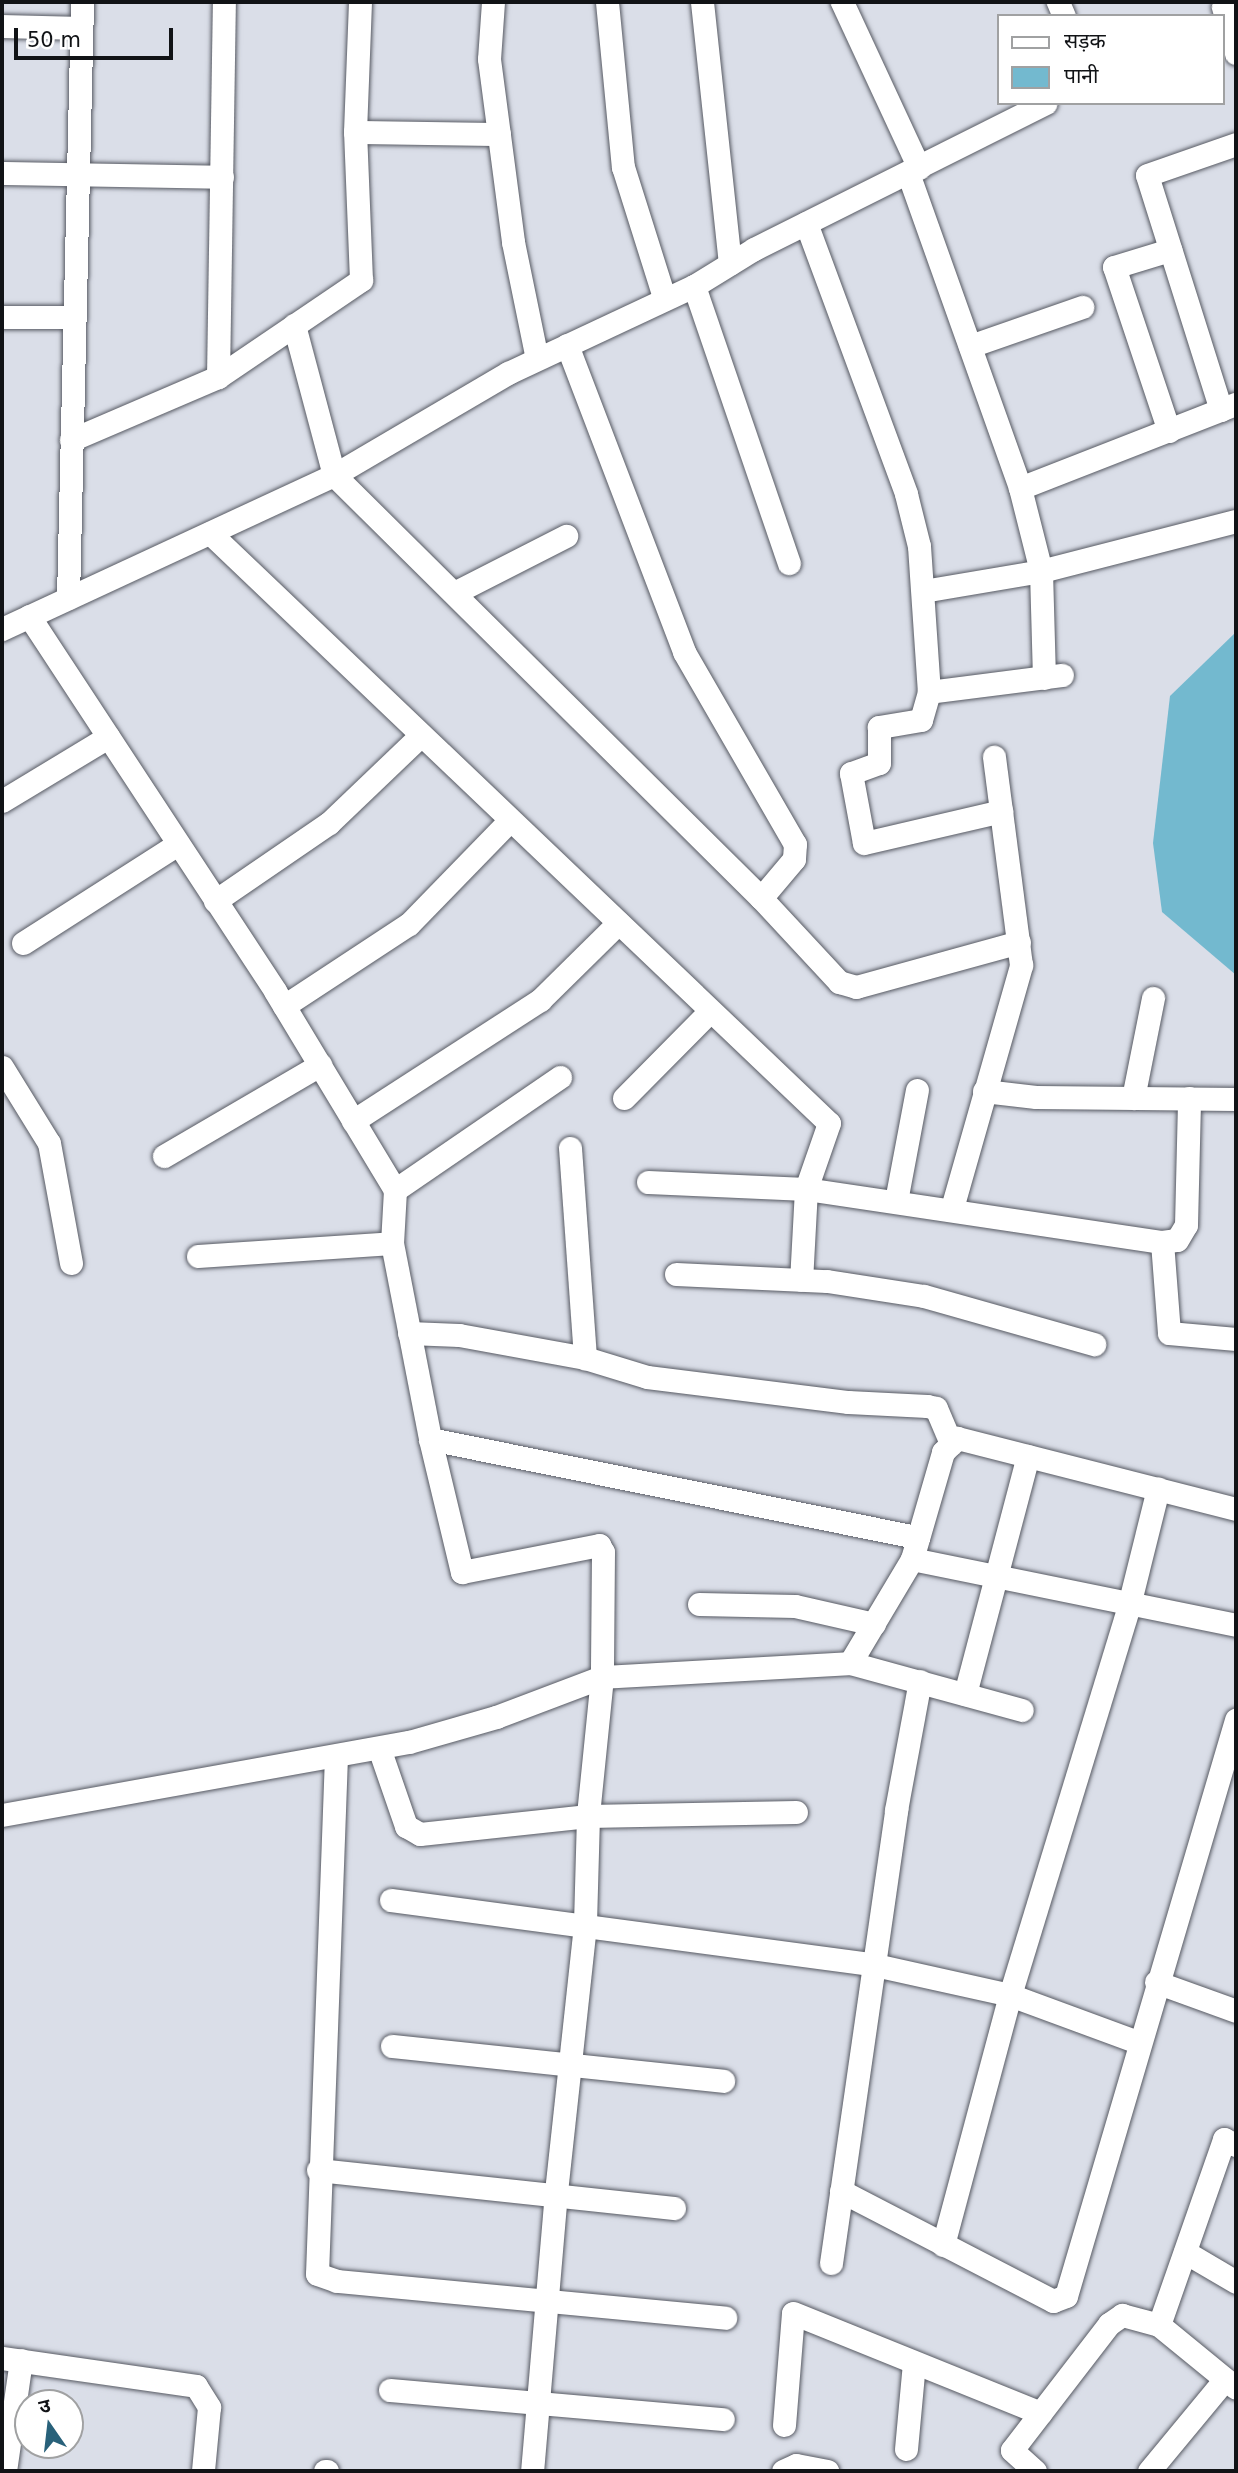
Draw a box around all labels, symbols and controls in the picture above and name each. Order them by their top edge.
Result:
scale bar [18,14,177,58]
legend [996,14,1224,105]
text: 50 m [27,28,81,52]
text: सड़क [1064,29,1106,53]
text: पानी [1064,64,1098,88]
north arrow [14,2389,84,2459]
text: उ [36,2394,52,2418]

